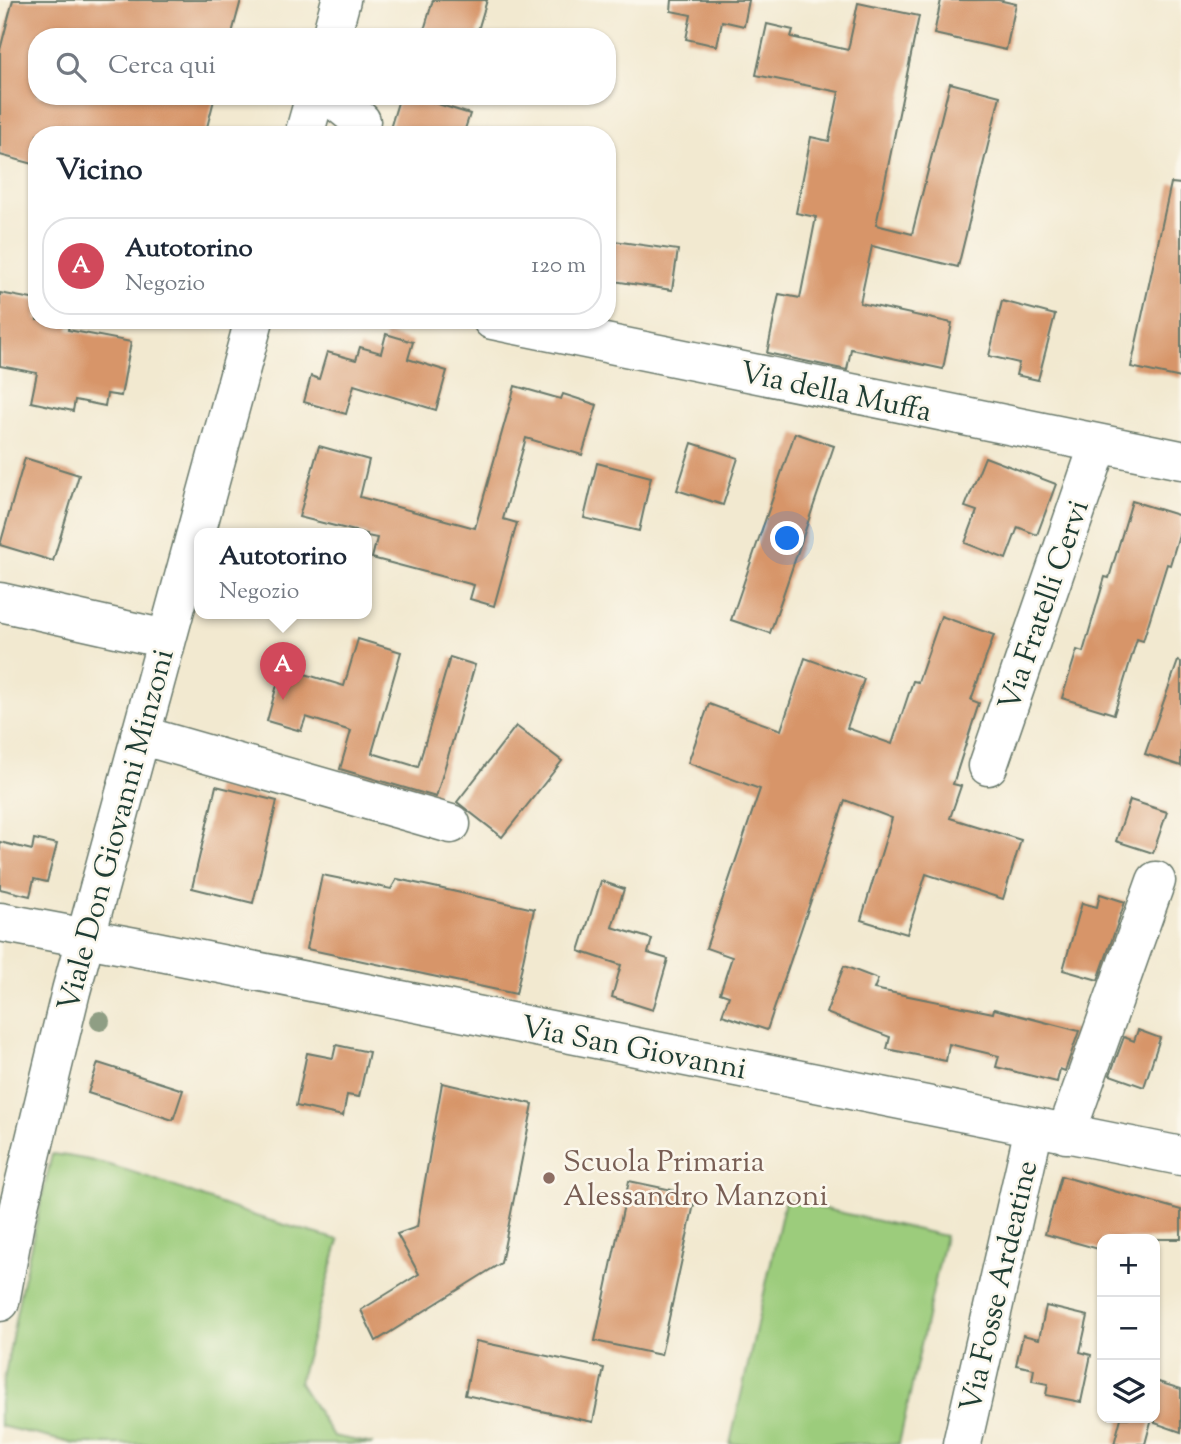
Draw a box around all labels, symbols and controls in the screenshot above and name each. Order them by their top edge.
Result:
search box [28,28,616,105]
icon: search [52,48,90,86]
text: Cerca qui [108,48,216,85]
text: Vicino [56,150,143,193]
text: Autotorino [125,231,253,268]
text: A [72,250,90,283]
text: 120 m [531,250,586,283]
text: Negozio [125,268,205,301]
street label: Via della Muffa [736,352,936,435]
street label: Via Fratelli Cervi [989,494,1102,717]
your location [770,521,804,555]
popup [194,528,372,619]
text: Autotorino [219,539,347,576]
text: Negozio [219,576,299,609]
pin: A [260,642,306,700]
street label: Viale Don Giovanni Minzoni [48,645,187,1017]
street label: Via San Giovanni [517,1007,750,1092]
place label: Scuola Primaria Alessandro Manzoni [563,1142,828,1219]
street label: Via Fosse Ardeatine [951,1156,1050,1417]
marker: Scuola Primaria Alessandro Manzoni [541,1170,557,1186]
map controls [1097,1234,1160,1423]
button: + [1097,1234,1160,1297]
button: − [1097,1297,1160,1360]
button: layers [1097,1360,1160,1423]

